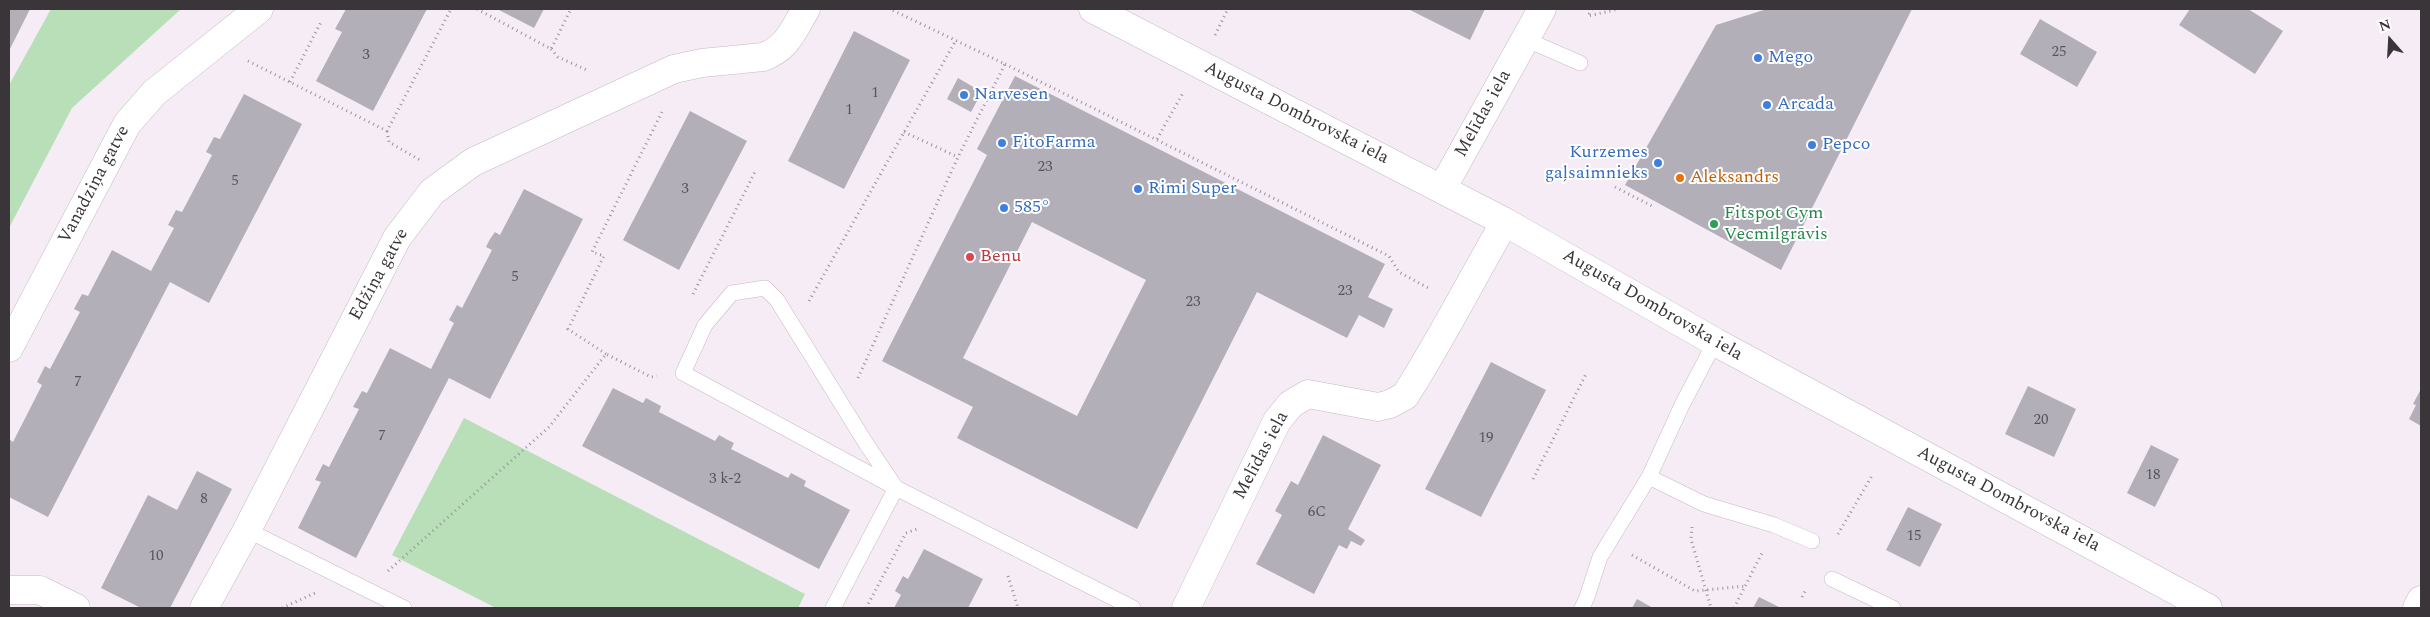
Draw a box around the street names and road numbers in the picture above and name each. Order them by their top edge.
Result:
street label: Augusta Dombrovska iela [1200,58,1392,170]
street label: Melīdas iela [1451,67,1517,161]
street label: Vanadziņa gatve [55,122,135,248]
street label: Edžiņa gatve [346,225,414,325]
street label: Augusta Dombrovska iela [1558,246,1746,366]
street label: Melīdas iela [1230,408,1294,504]
street label: Augusta Dombrovska iela [1913,443,2103,557]

